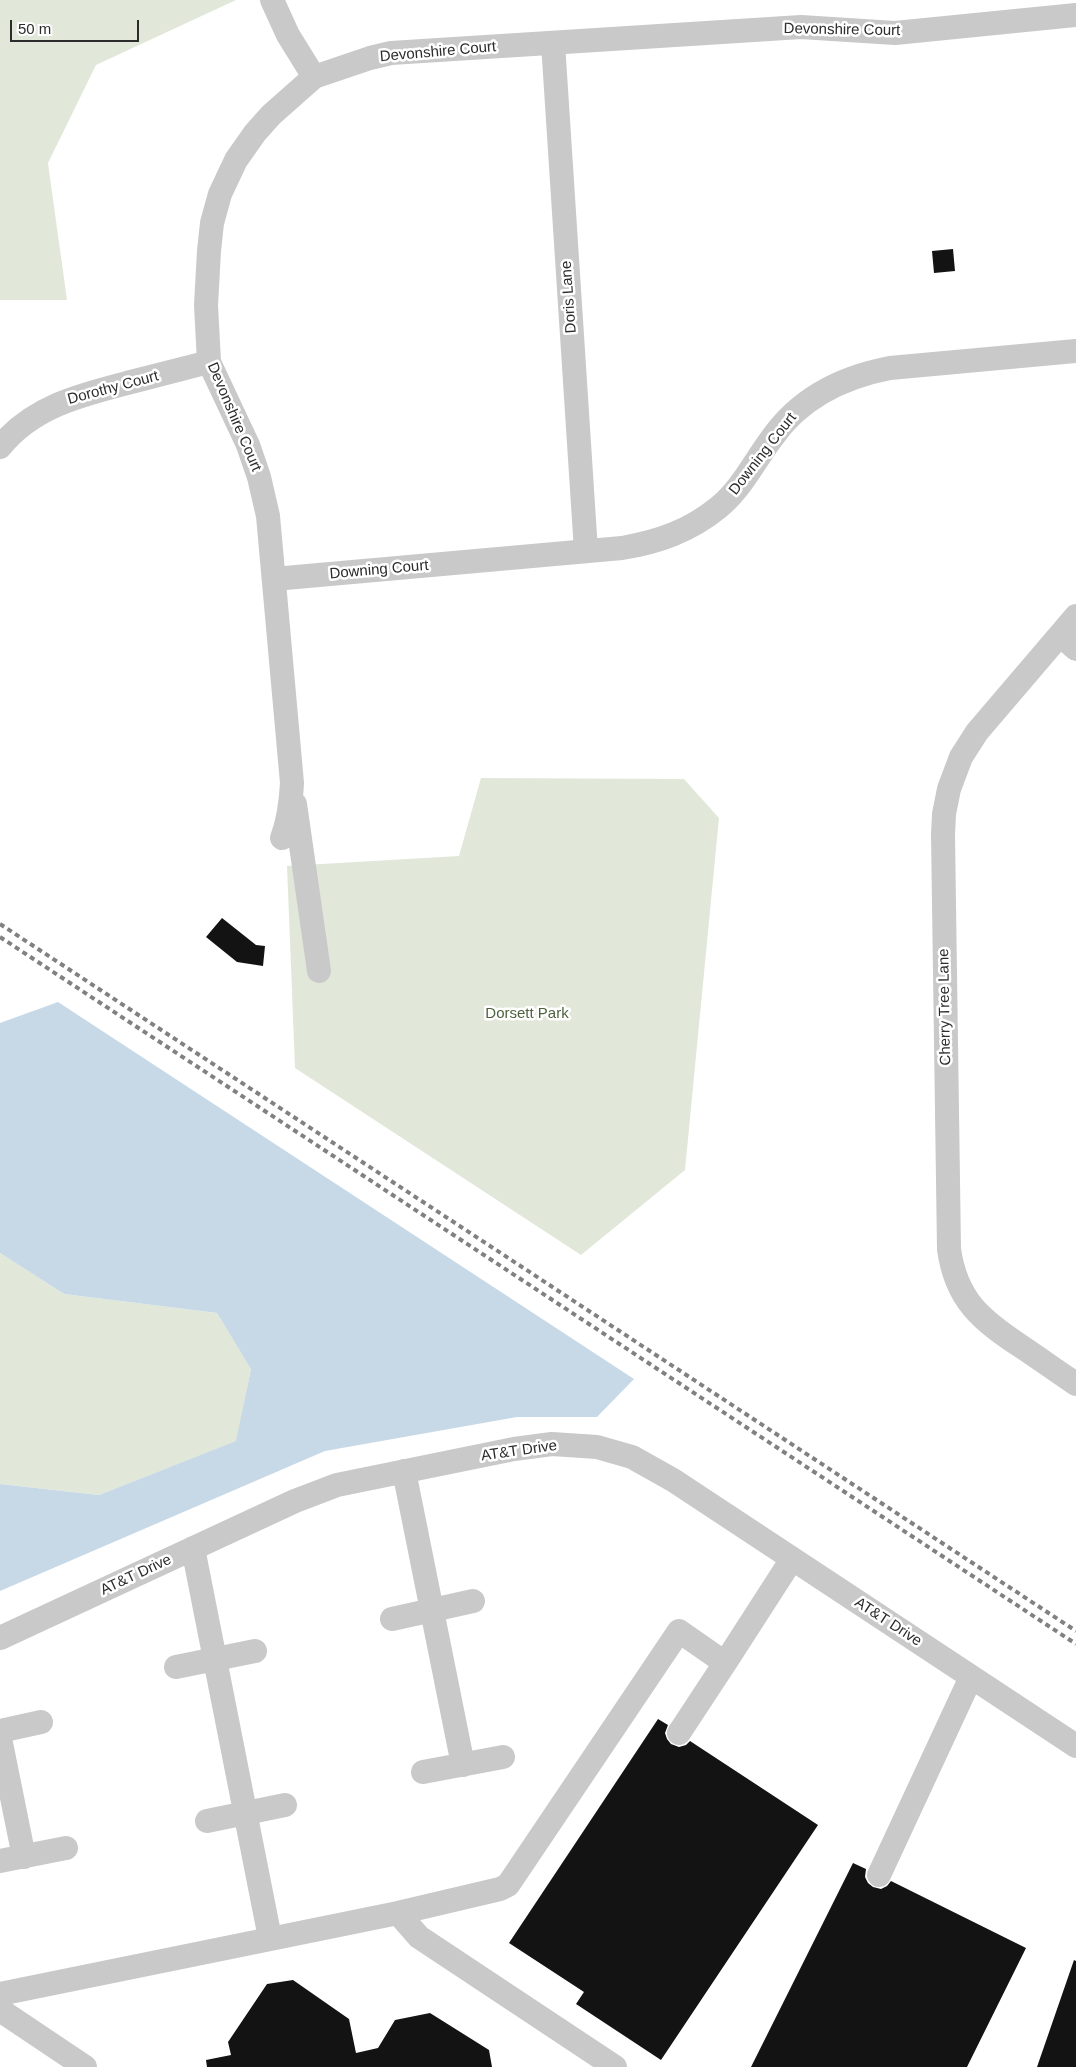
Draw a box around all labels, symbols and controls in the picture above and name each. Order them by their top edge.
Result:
scale bar [12,10,141,42]
text: 50 m [18,20,51,37]
street label: Devonshire Court [783,20,901,40]
street label: Devonshire Court [379,38,497,66]
street label: Doris Lane [557,260,581,334]
street label: Devonshire Court [203,360,265,474]
street label: Dorothy Court [66,367,160,409]
street label: Downing Court [725,409,801,499]
street label: Downing Court [329,557,429,583]
street label: Cherry Tree Lane [935,948,955,1066]
park label: Dorsett Park [485,1005,569,1023]
street label: AT&T Drive [480,1437,558,1465]
street label: AT&T Drive [98,1551,174,1599]
street label: AT&T Drive [851,1594,925,1650]

